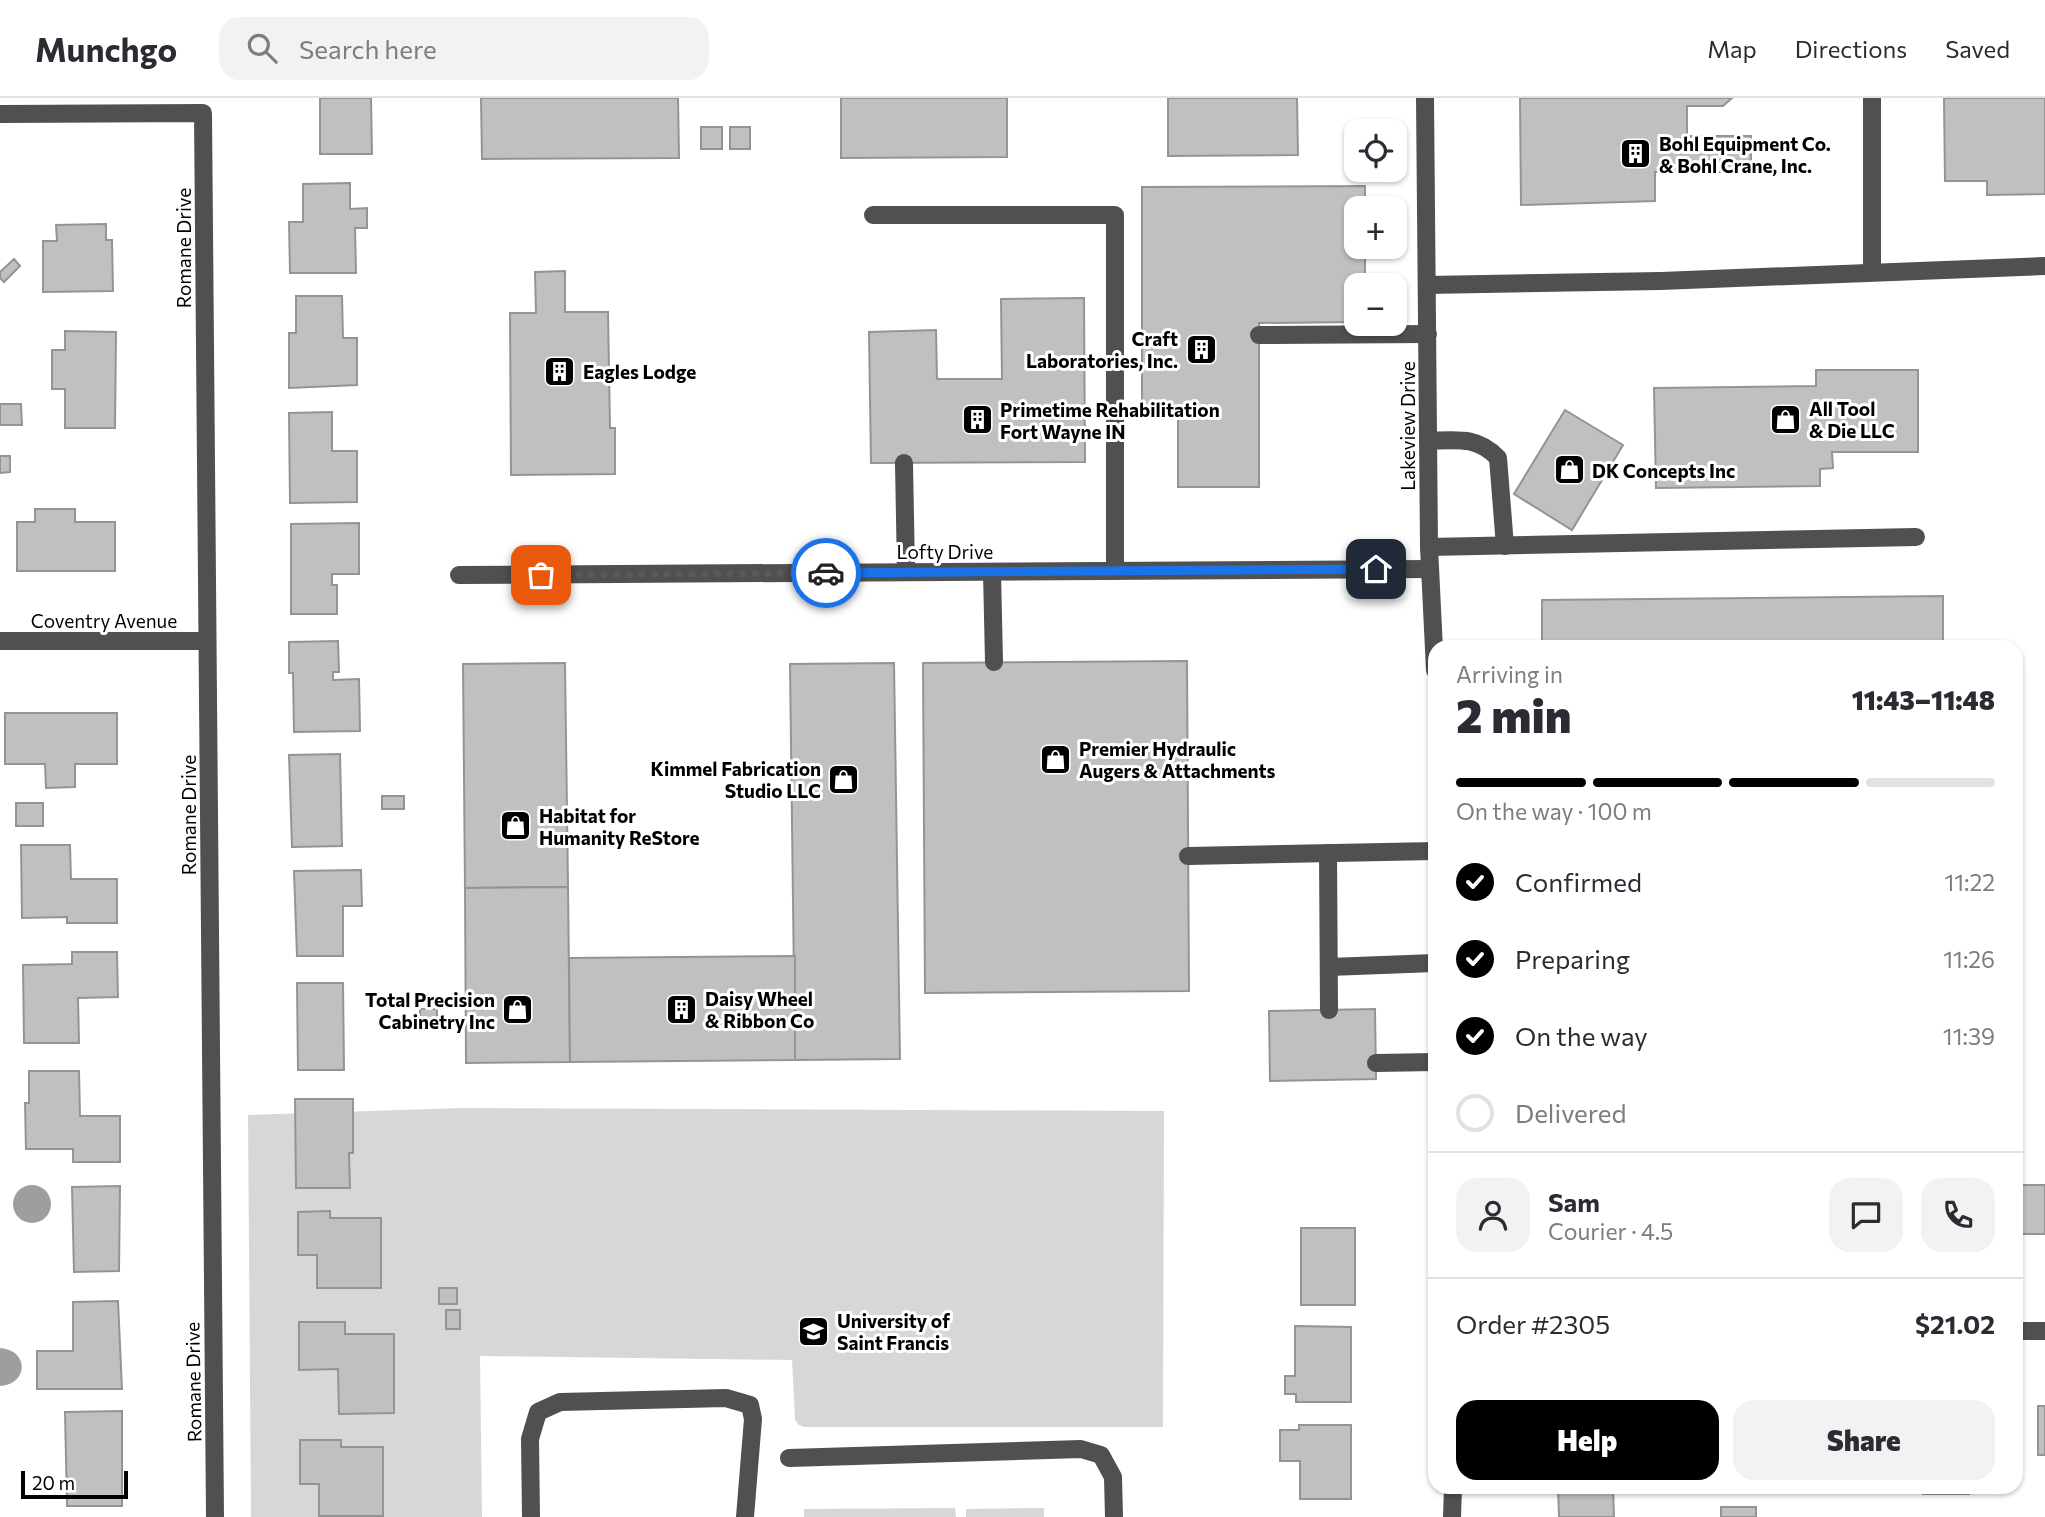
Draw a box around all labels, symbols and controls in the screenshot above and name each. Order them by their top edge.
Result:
search box [219,17,709,80]
text: Munchgo [35,28,177,69]
icon: search [243,29,281,67]
text: Search here [299,33,437,64]
text: Map [1707,34,1757,63]
text: Directions [1795,34,1907,63]
text: Saved [1945,34,2010,63]
map controls [1344,119,1407,336]
button: locate [1344,119,1407,182]
place label: Bohl Equipment Co. & Bohl Crane, Inc. [1659,132,1831,177]
building icon: Bohl Equipment Co. & Bohl Crane, Inc. [1619,137,1653,171]
street label: Romane Drive [172,188,195,308]
button: + [1344,196,1407,259]
button: − [1344,273,1407,336]
place label: Craft Laboratories, Inc. [1026,327,1178,372]
building icon: Craft Laboratories, Inc. [1184,332,1218,366]
building icon: Eagles Lodge [543,354,577,388]
place label: Eagles Lodge [583,360,696,383]
street label: Lakeview Drive [1396,361,1419,491]
place label: All Tool & Die LLC [1809,397,1895,442]
place label: Primetime Rehabilitation Fort Wayne IN [1000,398,1220,443]
shop icon: All Tool & Die LLC [1769,402,1803,436]
building icon: Primetime Rehabilitation Fort Wayne IN [960,403,994,437]
shop icon: DK Concepts Inc [1552,453,1586,487]
place label: DK Concepts Inc [1592,459,1735,482]
courier [791,538,861,608]
pin [1346,539,1406,599]
street label: Lofty Drive [897,540,993,563]
pin [511,545,571,605]
icon: home [1357,550,1395,588]
icon: car [807,554,845,592]
icon: bag [522,556,560,594]
street label: Coventry Avenue [31,609,177,632]
text: Arriving in [1456,660,1563,688]
text: 11:43–11:48 [1852,684,1995,715]
text: 2 min [1456,686,1572,742]
place label: Premier Hydraulic Augers & Attachments [1079,737,1276,782]
shop icon: Premier Hydraulic Augers & Attachments [1039,742,1073,776]
street label: Romane Drive [177,755,200,875]
place label: Kimmel Fabrication Studio LLC [651,757,821,802]
shop icon: Kimmel Fabrication Studio LLC [827,762,861,796]
text: On the way · 100 m [1456,797,1652,825]
place label: Habitat for Humanity ReStore [539,804,700,849]
shop icon: Habitat for Humanity ReStore [499,809,533,843]
icon: check [1456,863,1494,901]
text: Confirmed [1515,866,1642,897]
text: 11:22 [1944,868,1995,896]
icon: check [1456,940,1494,978]
text: Preparing [1515,943,1630,974]
text: 11:26 [1943,945,1995,973]
place label: Daisy Wheel & Ribbon Co [705,987,814,1032]
place label: Total Precision Cabinetry Inc [365,988,495,1033]
building icon: Daisy Wheel & Ribbon Co [665,992,699,1026]
shop icon: Total Precision Cabinetry Inc [501,993,535,1027]
icon: check [1456,1017,1494,1055]
text: On the way [1515,1020,1648,1051]
text: 11:39 [1943,1022,1995,1050]
text: Delivered [1515,1097,1626,1128]
button: person [1456,1178,1530,1252]
button: chat [1829,1178,1903,1252]
button: phone [1921,1178,1995,1252]
text: Sam [1548,1186,1600,1217]
text: Courier · 4.5 [1548,1217,1673,1245]
text: Order #2305 [1456,1308,1610,1339]
text: $21.02 [1915,1308,1995,1339]
place label: University of Saint Francis [837,1309,950,1354]
school or university icon: University of Saint Francis [797,1314,831,1348]
street label: Romane Drive [180,1322,206,1442]
button: Help [1456,1400,1719,1480]
button: Share [1733,1400,1995,1480]
scale bar [21,1468,128,1500]
text: 20 m [32,1471,75,1494]

